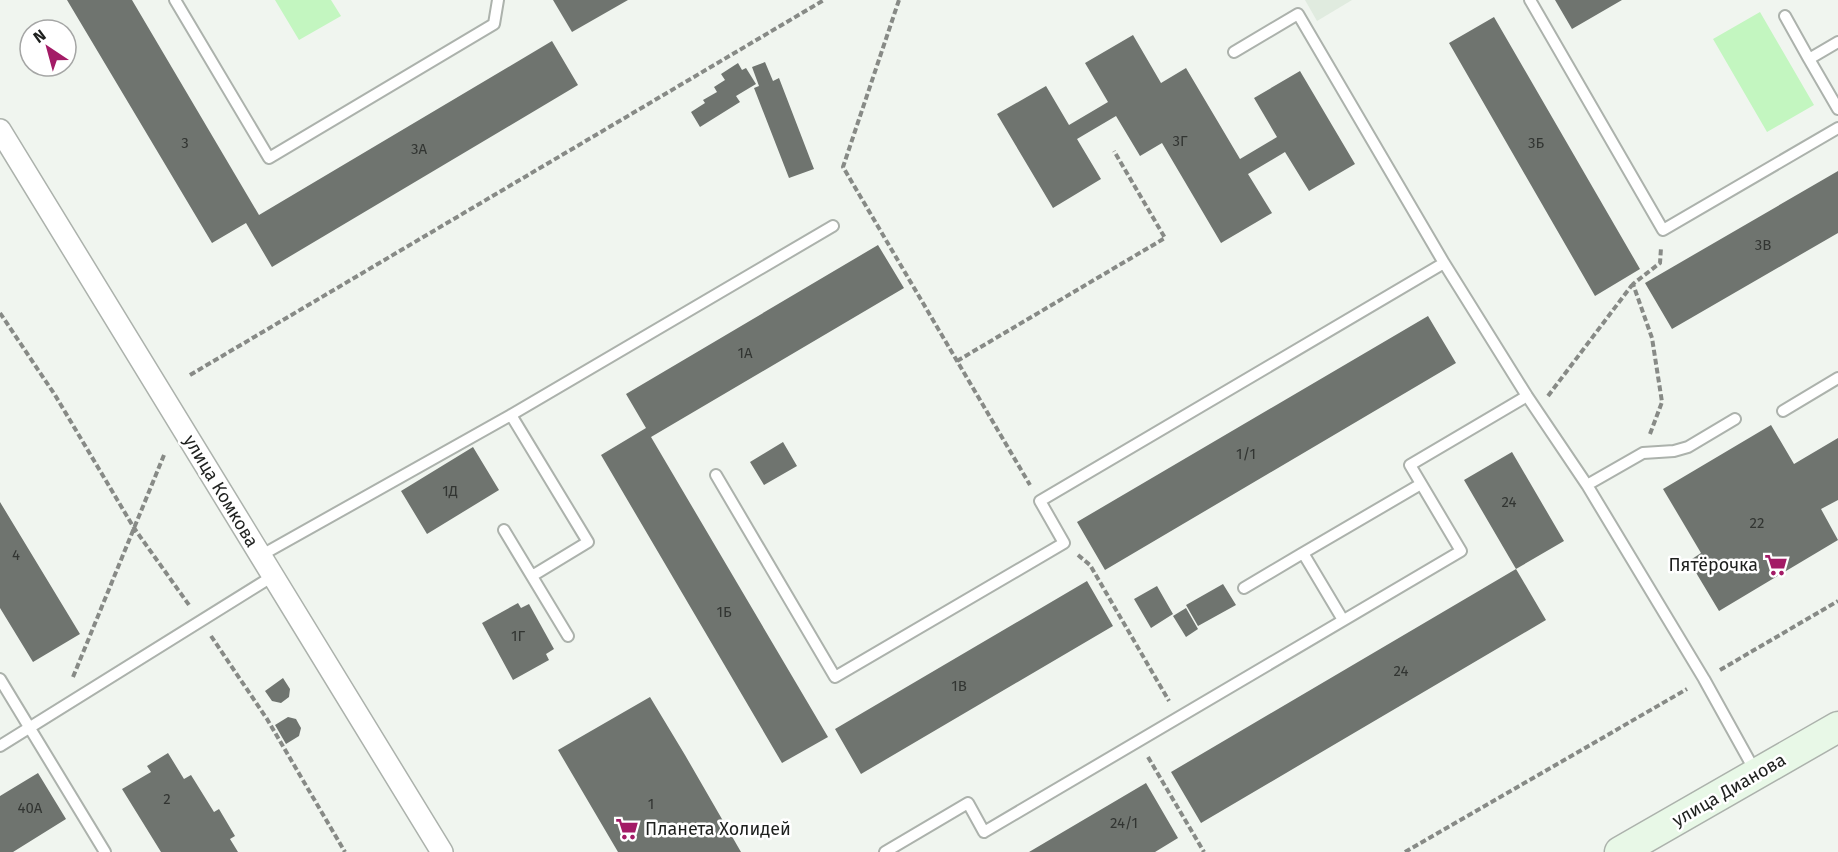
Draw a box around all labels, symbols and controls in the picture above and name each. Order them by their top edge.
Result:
north arrow [18,18,78,78]
text: N [30,25,49,47]
house number: 3Г [1172,132,1188,150]
house number: 3 [181,134,189,152]
house number: 3Б [1528,134,1544,152]
house number: 3А [411,140,427,158]
house number: 3В [1755,236,1771,254]
house number: 1А [737,344,753,362]
street label: улица Комкова [179,431,263,551]
house number: 1/1 [1236,445,1256,463]
house number: 1Д [442,482,458,500]
house number: 24 [1501,493,1517,511]
house number: 22 [1750,514,1764,532]
house number: 4 [12,546,20,564]
supermarket icon: Пятёрочка [1763,552,1789,578]
place label: Пятёрочка [1668,554,1758,576]
house number: 1Б [716,603,732,621]
house number: 1Г [511,627,525,645]
house number: 24 [1393,662,1409,680]
house number: 1В [951,677,967,695]
street label: улица Дианова [1668,749,1790,831]
house number: 2 [163,790,171,808]
house number: 1 [648,795,654,813]
house number: 40А [18,799,43,817]
house number: 24/1 [1110,814,1138,832]
supermarket icon: Планета Холидей [614,816,640,842]
place label: Планета Холидей [645,818,791,840]

